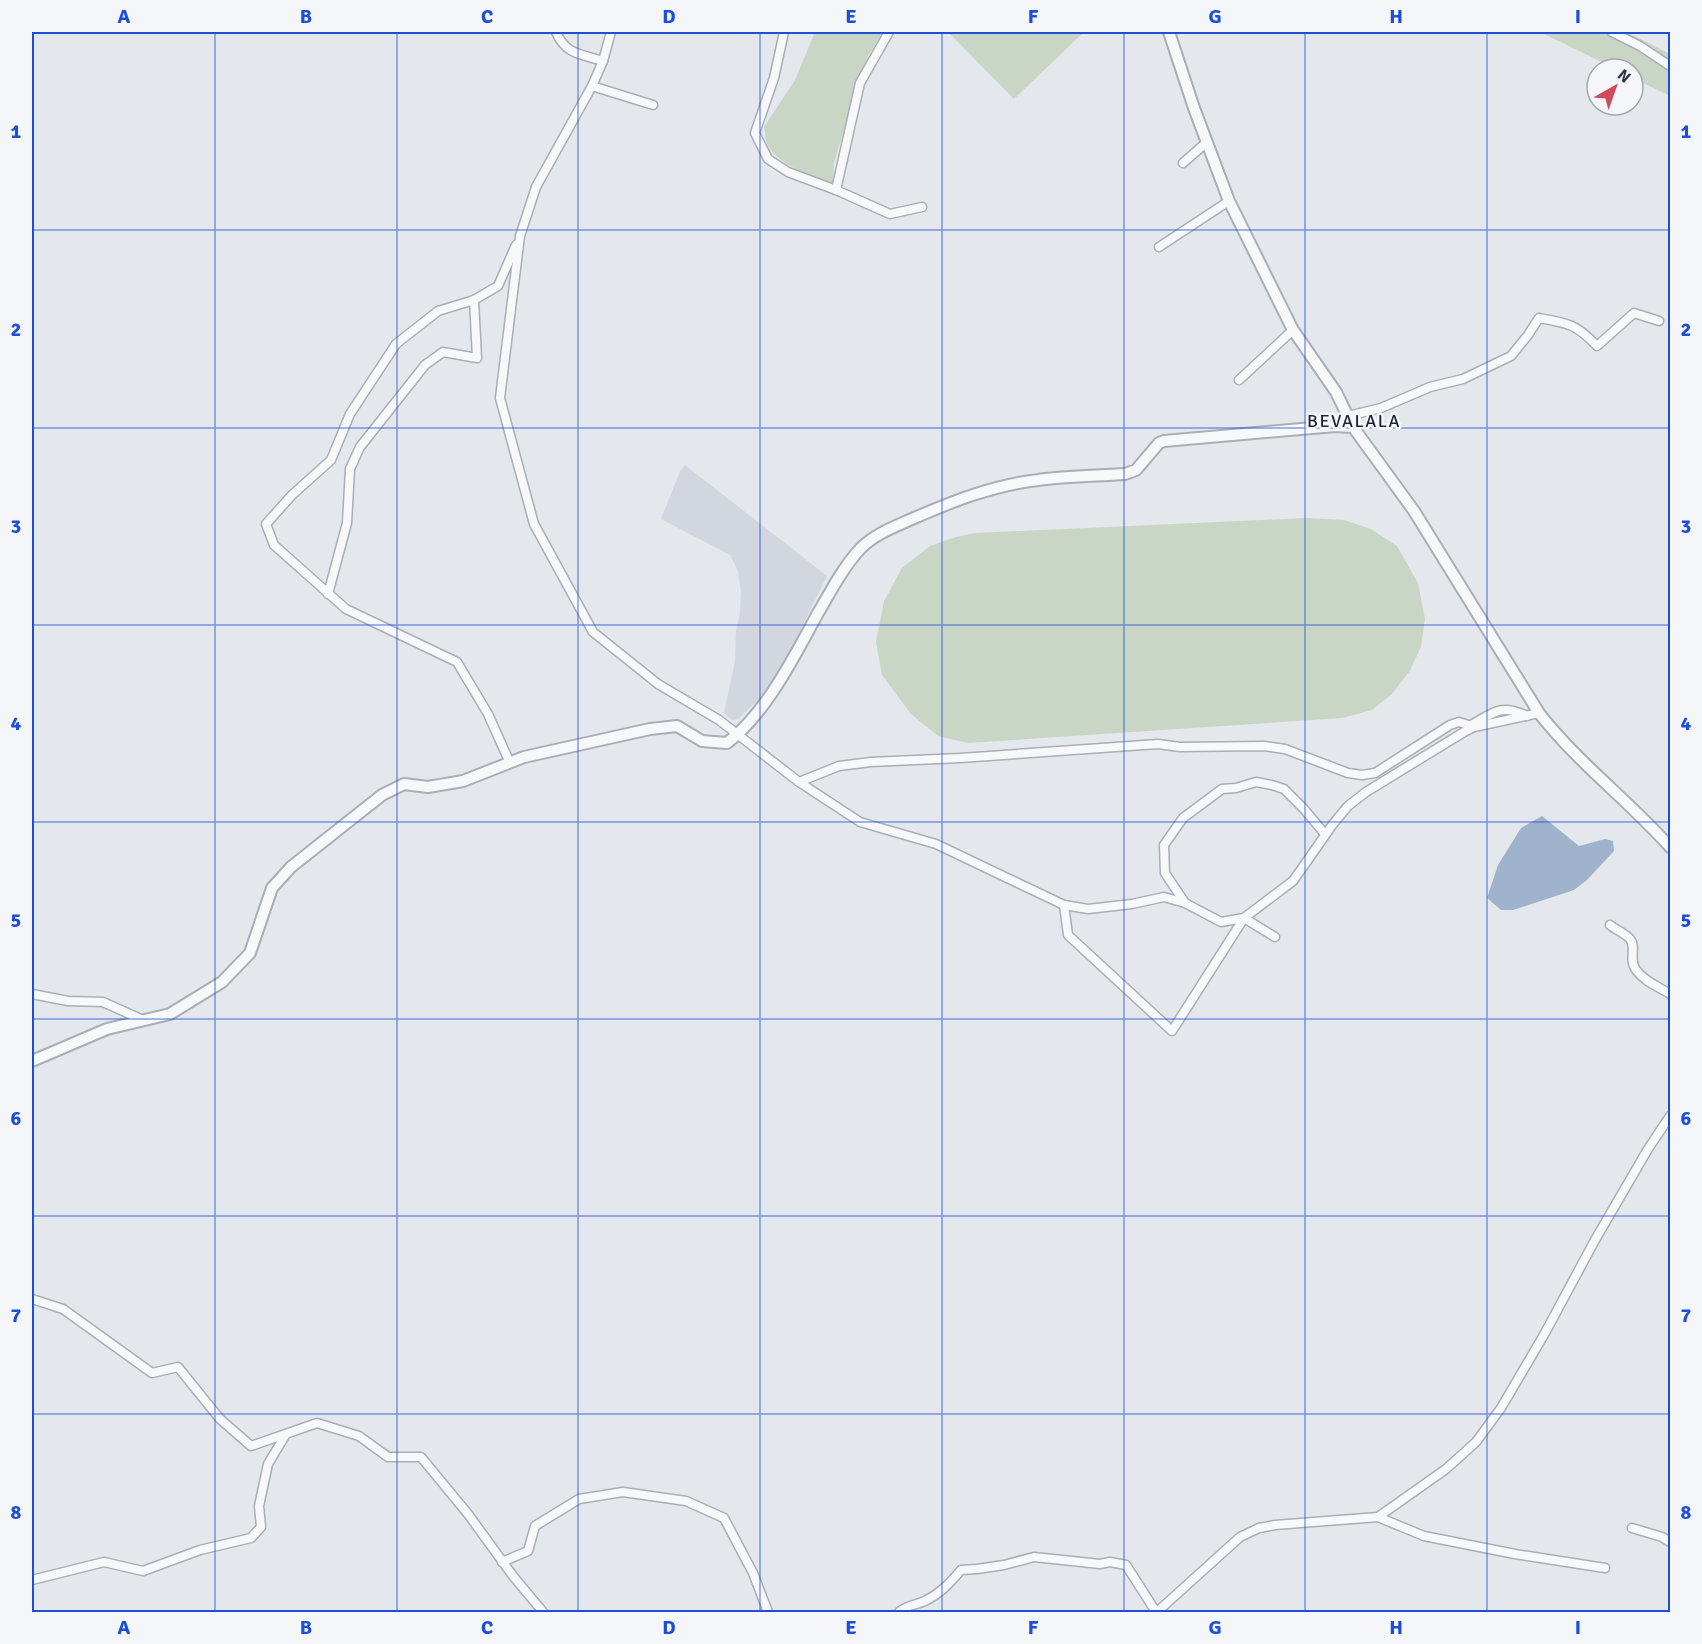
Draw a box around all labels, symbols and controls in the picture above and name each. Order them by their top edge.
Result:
text: A [118,4,131,29]
text: B [300,4,312,29]
text: C [481,4,493,29]
text: D [662,4,676,29]
text: E [845,4,857,29]
text: F [1028,4,1039,29]
text: G [1208,4,1222,29]
text: H [1389,4,1403,29]
text: I [1575,4,1581,29]
north arrow [1585,57,1645,117]
text: N [1613,65,1635,88]
text: 1 [11,119,22,144]
text: 1 [1681,119,1692,144]
text: 2 [11,317,21,342]
text: 2 [1681,317,1691,342]
district label: BEVALALA [1307,410,1401,432]
text: 3 [11,514,21,539]
text: 3 [1681,514,1691,539]
text: 4 [11,711,22,736]
text: 4 [1681,711,1692,736]
text: 5 [11,908,21,933]
text: 5 [1681,908,1691,933]
text: 6 [11,1106,22,1131]
text: 6 [1681,1106,1692,1131]
text: 7 [11,1303,22,1328]
text: 7 [1681,1303,1692,1328]
text: 8 [11,1500,22,1525]
text: 8 [1681,1500,1692,1525]
text: A [118,1615,131,1640]
text: B [300,1615,312,1640]
text: C [481,1615,493,1640]
text: D [662,1615,676,1640]
text: E [845,1615,857,1640]
text: F [1028,1615,1039,1640]
text: G [1208,1615,1222,1640]
text: H [1389,1615,1403,1640]
text: I [1575,1615,1581,1640]

